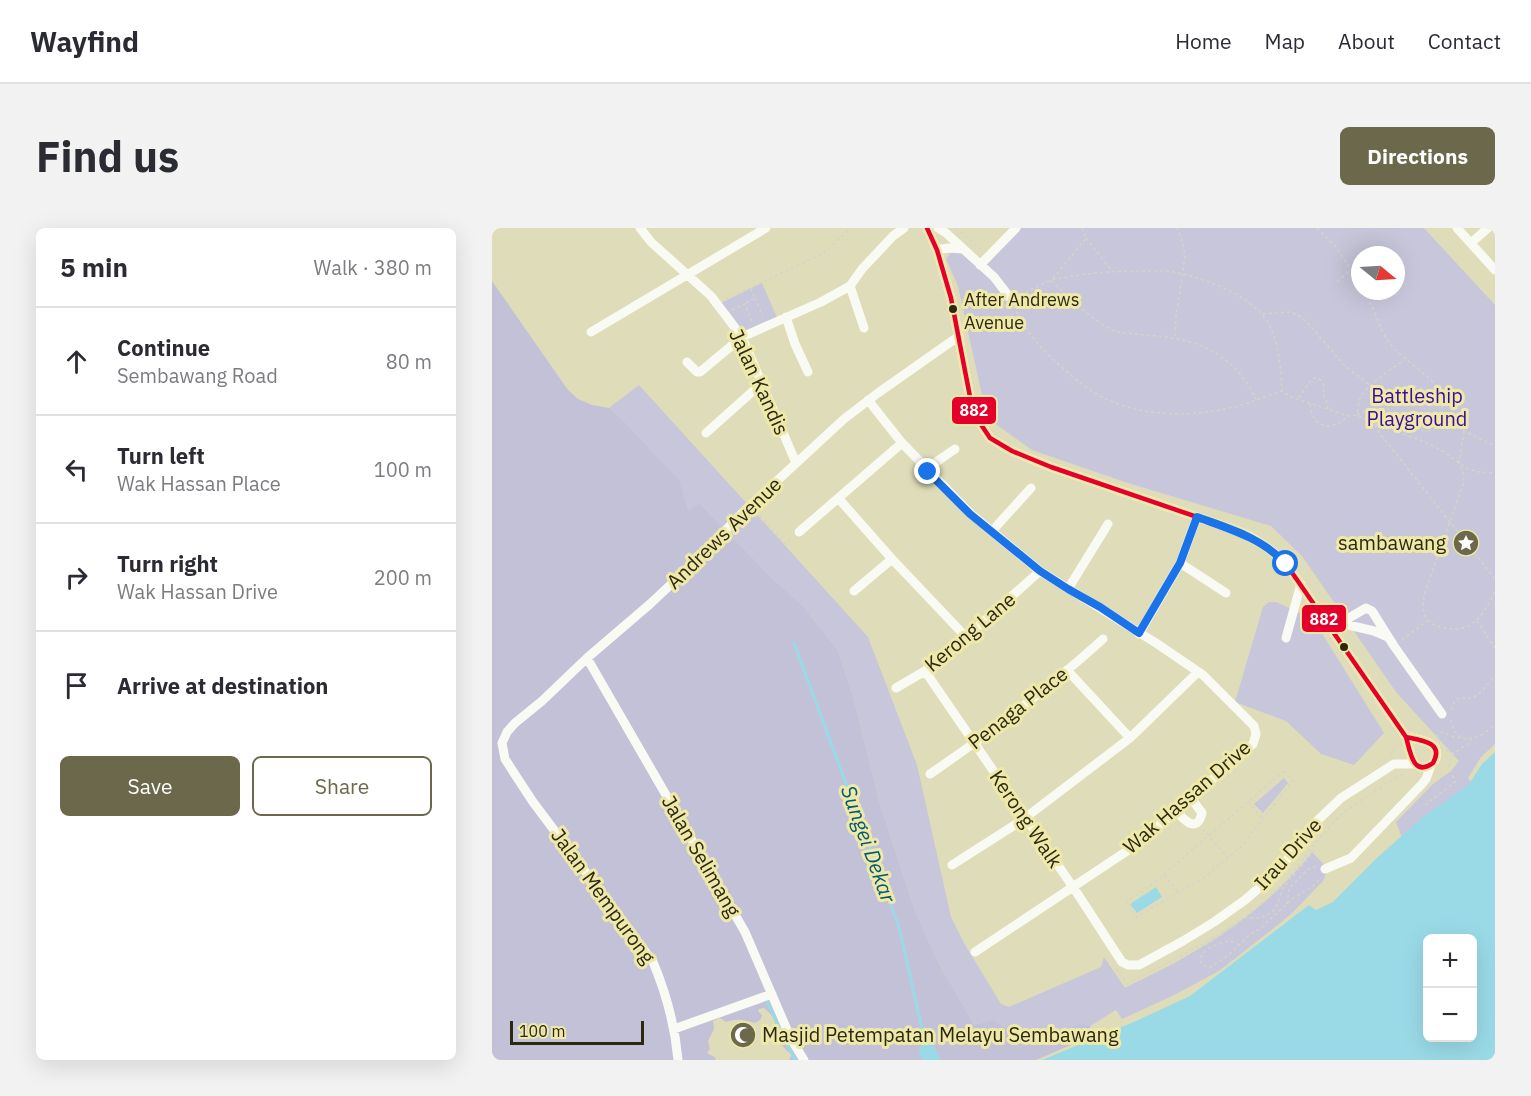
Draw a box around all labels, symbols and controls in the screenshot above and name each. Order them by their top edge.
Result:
text: Wayfind [30,23,139,60]
text: Home [1175,27,1232,55]
text: Map [1265,27,1305,55]
text: About [1338,27,1395,55]
text: Contact [1428,27,1501,55]
button: Directions [1340,127,1495,185]
text: Find us [36,129,179,184]
north arrow [1351,246,1405,300]
text: 5 min [60,250,128,284]
text: Walk · 380 m [314,254,432,281]
place label: After Andrews Avenue [964,288,1079,334]
marker: After Andrews Avenue [947,303,959,315]
street label: Jalan Kandis [723,324,796,439]
text: Continue [117,333,210,362]
icon: ahead [60,345,93,378]
text: 80 m [386,348,432,375]
text: Sembawang Road [117,362,278,389]
park label: Battleship Playground [1367,382,1467,432]
line badge: 882 [951,396,997,425]
text: 882 [960,400,988,420]
text: Turn left [117,441,205,470]
icon: left [60,453,93,486]
text: 100 m [374,456,432,483]
route end [914,458,940,484]
text: Wak Hassan Place [117,470,281,497]
street label: Andrews Avenue [660,471,787,595]
place icon: sambawang [1451,528,1481,558]
place label: sambawang [1338,529,1446,556]
text: Turn right [117,549,218,578]
route start [1272,550,1298,576]
icon: right [60,561,93,594]
text: 200 m [374,564,432,591]
text: Wak Hassan Drive [117,578,278,605]
street label: Kerong Lane [918,586,1021,678]
line badge: 882 [1301,604,1347,633]
text: 882 [1310,609,1338,629]
unlabelled marker [1338,641,1350,653]
street label: Penaga Place [962,660,1073,755]
icon: arrive [60,669,93,702]
text: Arrive at destination [117,671,328,700]
street label: Wak Hassan Drive [1117,734,1256,860]
button: Save [60,756,240,816]
button: Share [252,756,432,816]
street label: Kerong Walk [984,765,1069,873]
water label: Sungei Dekar [835,781,904,907]
street label: Jalan Selimang [656,790,747,922]
street label: Irau Drive [1248,812,1327,896]
street label: Jalan Mempurong [545,823,662,969]
map controls [1423,934,1477,1042]
button: + [1423,934,1477,988]
button: − [1423,988,1477,1042]
scale bar [510,1018,644,1046]
mosque icon: Masjid Petempatan Melayu Sembawang [728,1020,758,1050]
text: 100 m [519,1021,566,1041]
place label: Masjid Petempatan Melayu Sembawang [762,1021,1119,1048]

